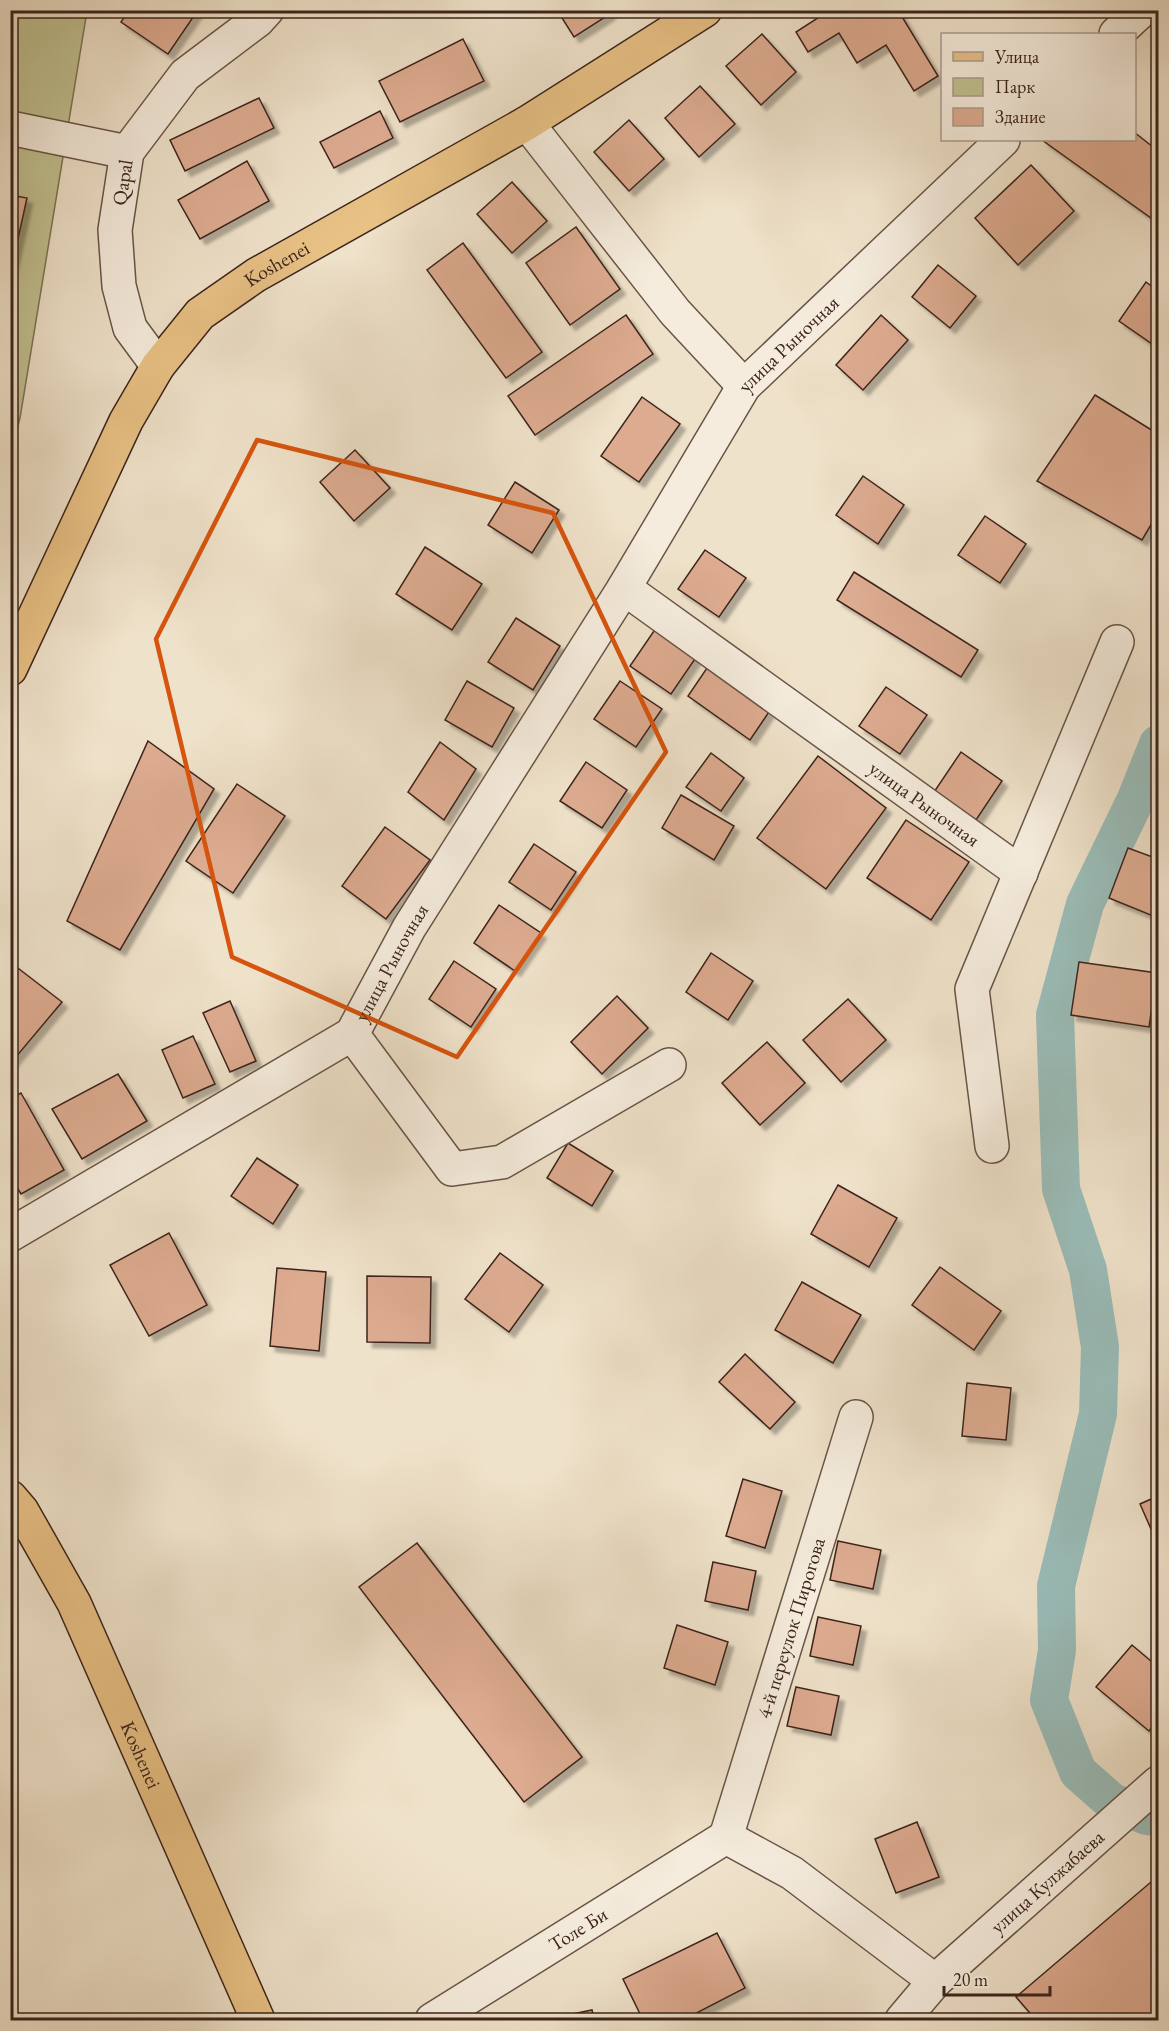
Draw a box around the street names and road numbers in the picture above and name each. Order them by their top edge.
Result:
street label: Qapal [106,157,139,207]
street label: Koshenei [239,235,314,293]
street label: улица Рыночная [730,290,844,397]
street label: улица Рыночная [864,755,985,852]
street label: улица Рыночная [348,899,434,1026]
street label: 4-й переулок Пирогова [751,1534,831,1721]
street label: Koshenei [115,1717,167,1793]
street label: улица Кулжабаева [985,1824,1110,1939]
street label: Толе Би [544,1901,613,1957]

